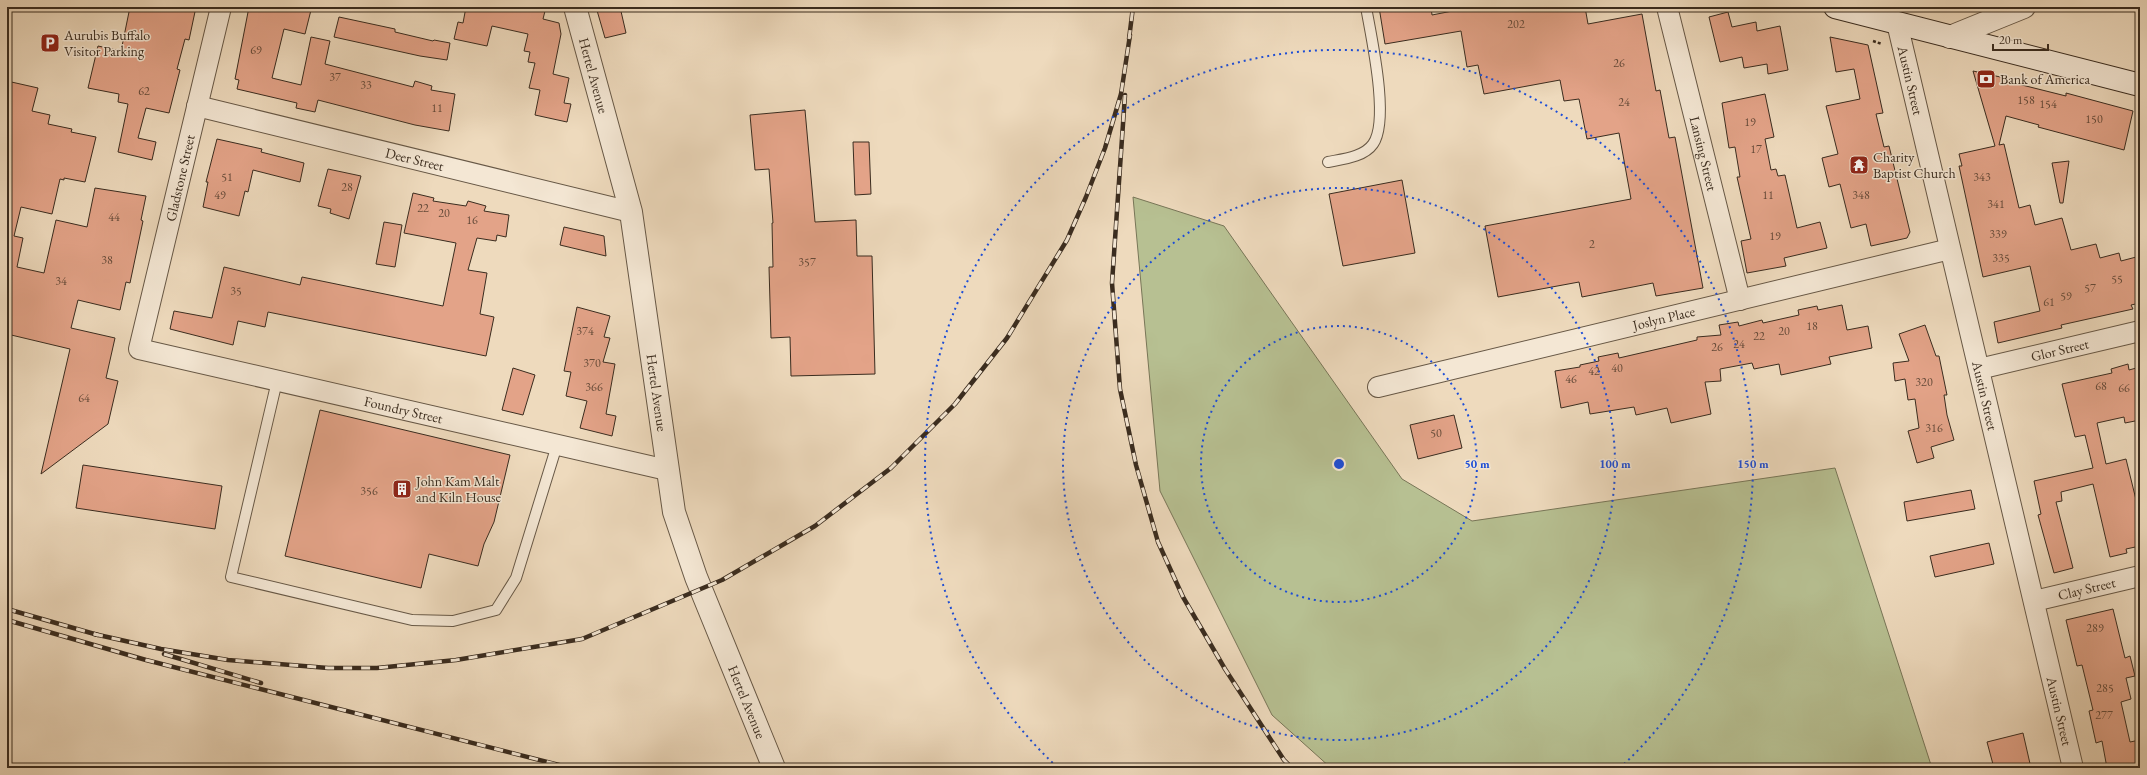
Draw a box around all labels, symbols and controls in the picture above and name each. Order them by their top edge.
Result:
house number: 202 [1507,16,1525,32]
place label: Aurubis Buffalo Visitor Parking [63,26,150,60]
scale bar [1993,26,2048,52]
parking icon: Aurubis Buffalo Visitor Parking [39,32,61,54]
text: 20 m [1999,32,2023,48]
street label: Hertel Avenue [575,36,613,116]
house number: 69 [250,42,262,58]
street label: Austin Street [1893,43,1928,117]
house number: 26 [1613,55,1625,71]
bank icon: Bank of America [1975,68,1997,90]
house number: 37 [329,69,341,85]
place label: Bank of America [2000,70,2090,88]
house number: 33 [360,77,372,93]
house number: 62 [138,83,150,99]
house number: 158 [2017,92,2035,108]
house number: 24 [1618,94,1630,110]
house number: 154 [2039,96,2057,112]
house number: 11 [431,100,443,116]
house number: 150 [2085,111,2103,127]
street label: Lansing Street [1686,114,1722,193]
house number: 19 [1744,114,1756,130]
street label: Gladstone Street [161,132,199,223]
house number: 17 [1750,141,1762,157]
street label: Deer Street [383,143,446,175]
place label: Charity Baptist Church [1873,148,1956,182]
temple icon: Charity Baptist Church [1848,154,1870,176]
house number: 51 [221,169,233,185]
house number: 343 [1973,169,1991,185]
house number: 28 [341,179,353,195]
house number: 49 [214,187,226,203]
house number: 11 [1762,187,1774,203]
house number: 348 [1852,187,1870,203]
house number: 341 [1987,196,2005,212]
house number: 22 [417,200,429,216]
house number: 20 [438,205,450,221]
house number: 44 [108,209,120,225]
house number: 16 [466,212,478,228]
house number: 339 [1989,226,2007,242]
house number: 19 [1769,228,1781,244]
house number: 2 [1589,236,1595,252]
house number: 335 [1992,250,2010,266]
house number: 38 [101,252,113,268]
house number: 357 [798,254,816,270]
house number: 55 [2111,271,2123,287]
house number: 34 [55,273,67,289]
house number: 57 [2084,280,2096,296]
house number: 35 [230,283,242,299]
house number: 59 [2060,288,2072,304]
house number: 61 [2043,294,2055,310]
street label: Joslyn Place [1630,302,1697,334]
house number: 18 [1806,318,1818,334]
house number: 374 [576,323,594,339]
house number: 20 [1778,323,1790,339]
house number: 22 [1753,328,1765,344]
street label: Glor Street [2029,334,2091,365]
house number: 24 [1733,336,1745,352]
house number: 26 [1711,339,1723,355]
street label: Hertel Avenue [642,353,671,433]
house number: 370 [583,355,601,371]
street label: Austin Street [1968,358,2002,433]
house number: 40 [1611,360,1623,376]
house number: 42 [1588,363,1600,379]
house number: 46 [1565,371,1577,387]
house number: 320 [1915,374,1933,390]
house number: 68 [2095,378,2107,394]
house number: 366 [585,379,603,395]
house number: 66 [2118,380,2130,396]
house number: 64 [78,390,90,406]
street label: Foundry Street [362,392,445,427]
house number: 316 [1925,420,1943,436]
house number: 50 [1430,425,1442,441]
text: 50 m [1464,456,1490,472]
text: 100 m [1599,456,1631,472]
text: 150 m [1737,456,1769,472]
centre of rings [1332,457,1346,471]
place label: John Kam Malt and Kiln House [415,472,502,506]
building icon: John Kam Malt and Kiln House [391,478,413,500]
house number: 356 [360,483,378,499]
street label: Clay Street [2056,573,2118,604]
house number: 289 [2086,620,2104,636]
street label: Hertel Avenue [724,662,770,742]
street label: Austin Street [2042,674,2077,748]
house number: 285 [2096,680,2114,696]
house number: 277 [2095,707,2113,723]

